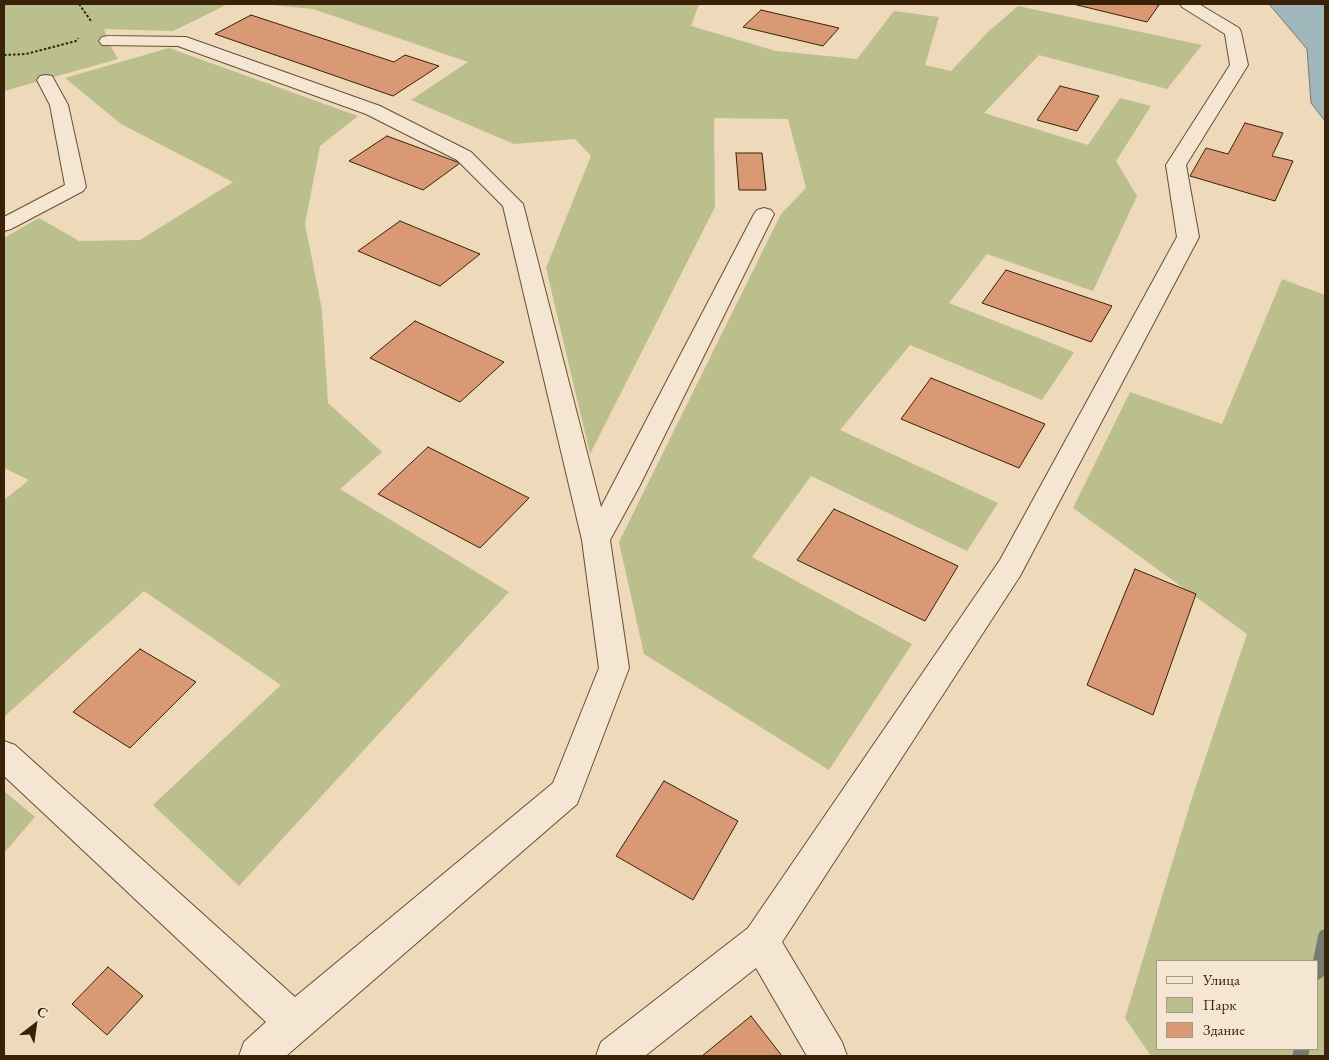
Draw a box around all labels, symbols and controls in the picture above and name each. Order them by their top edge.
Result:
legend [1156,960,1319,1050]
text: Улица [1203,970,1240,989]
text: Парк [1203,995,1236,1014]
north arrow [10,1000,60,1050]
text: С [34,1002,51,1022]
text: Здание [1203,1020,1245,1039]

